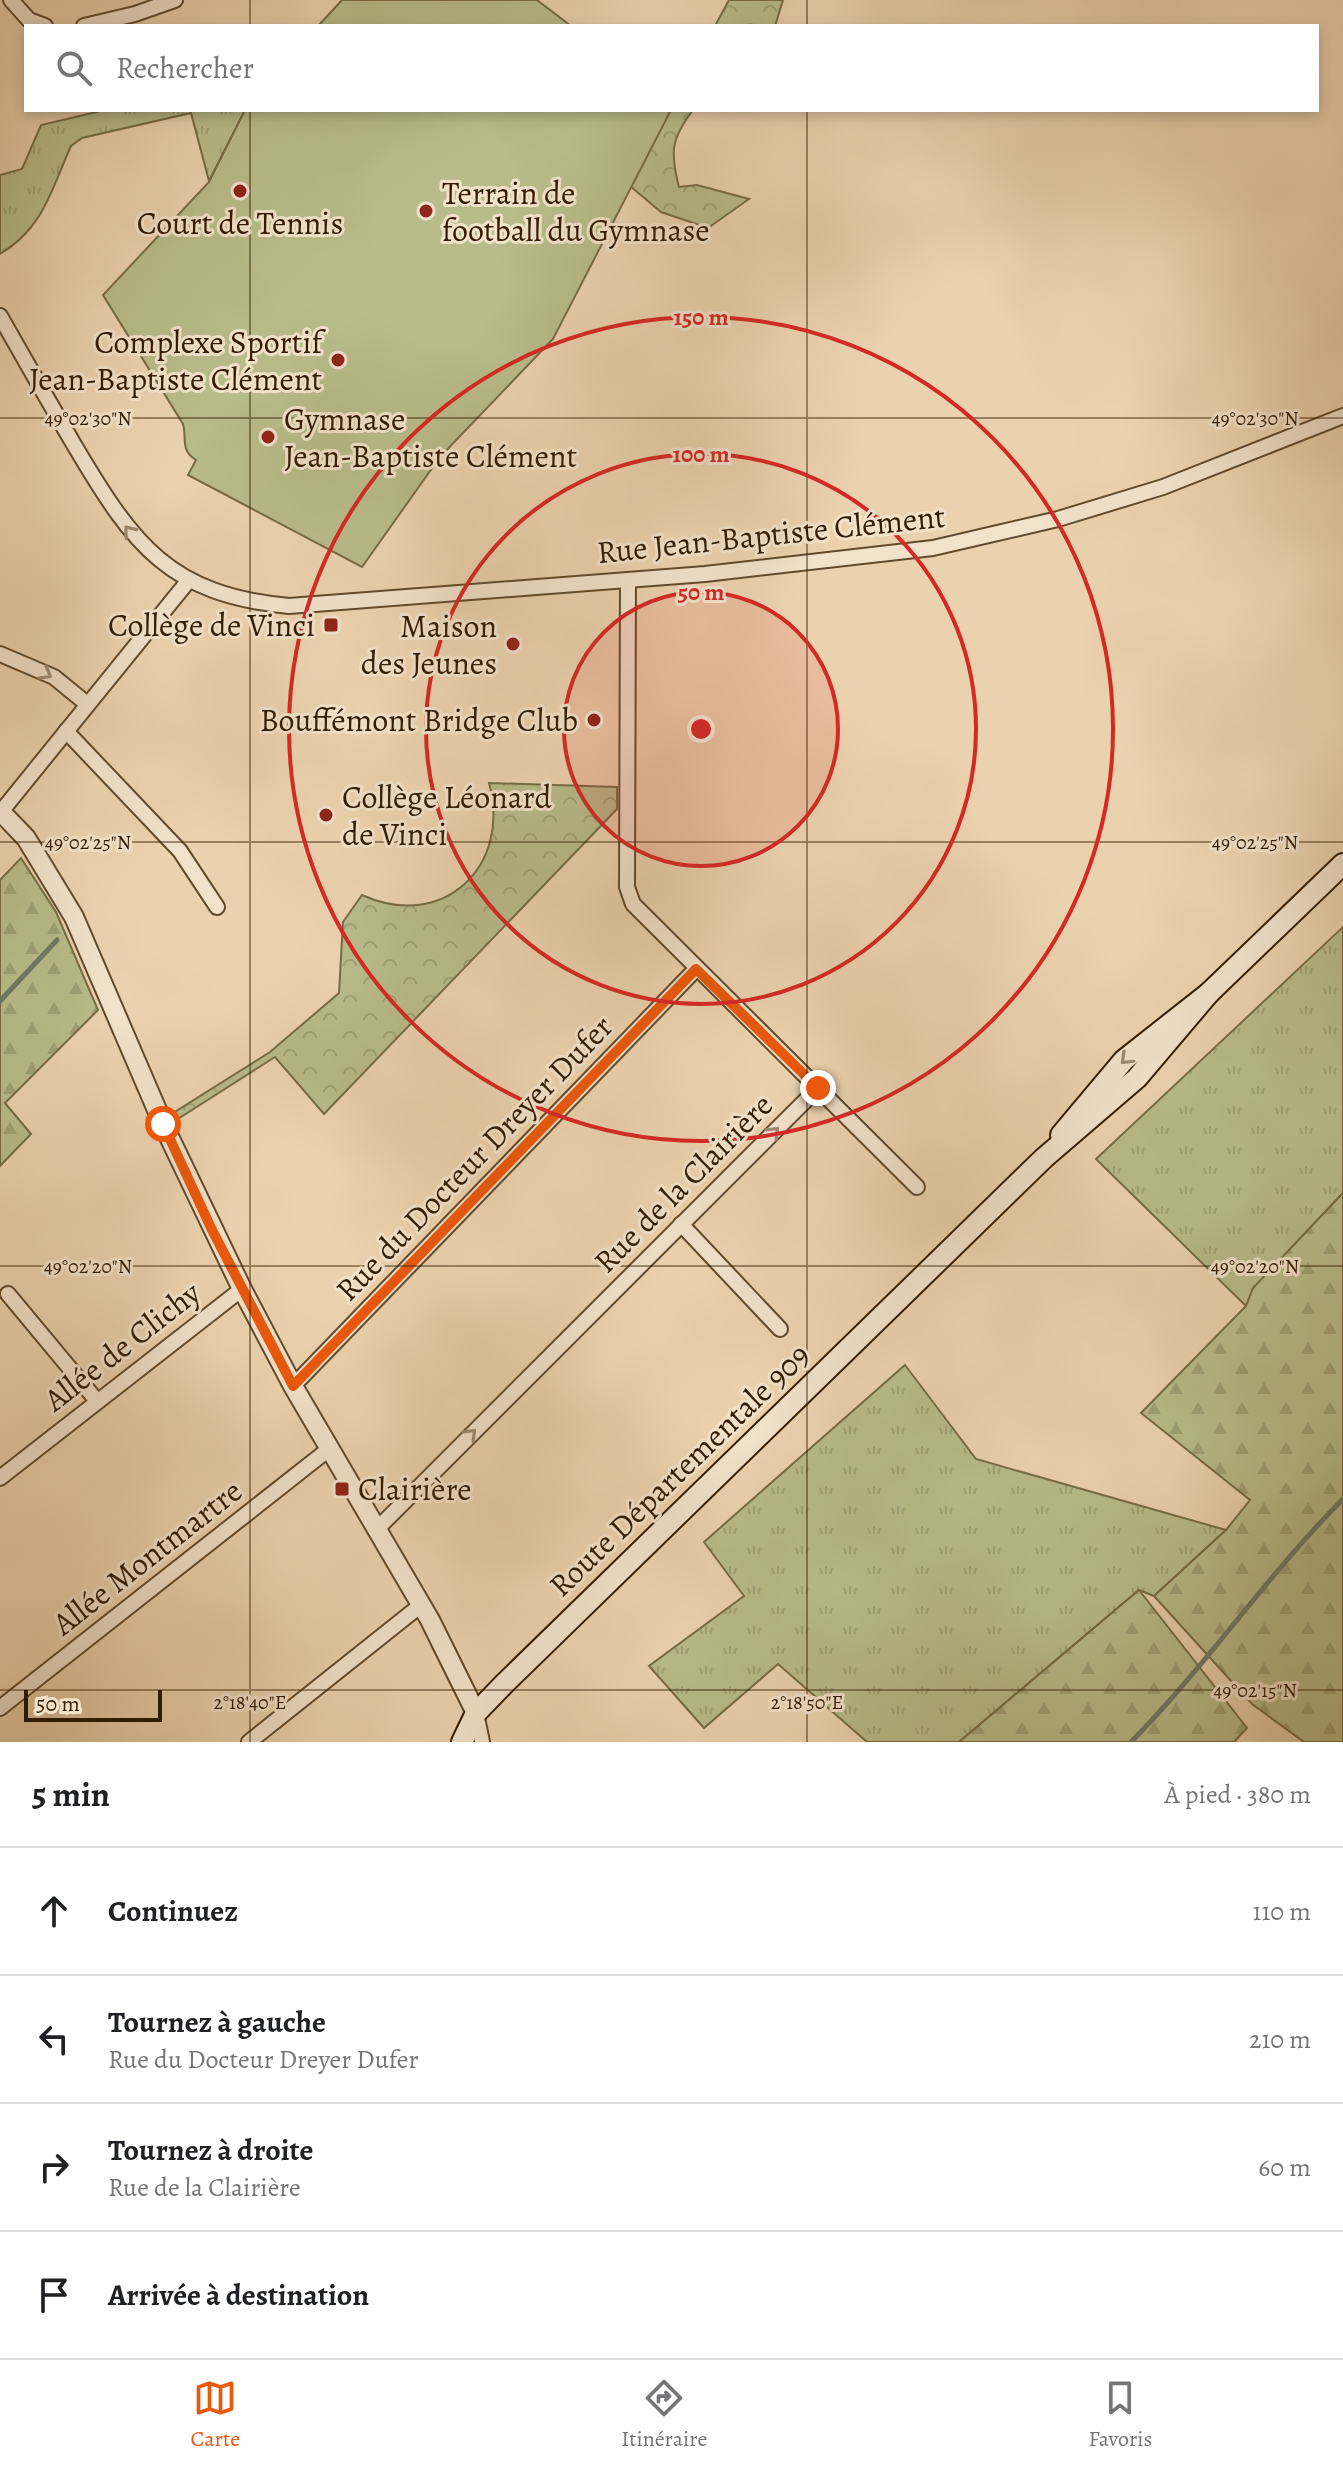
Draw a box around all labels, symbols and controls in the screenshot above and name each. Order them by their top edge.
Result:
search box [24,24,1319,112]
icon: search [52,46,96,90]
text: Rechercher [116,48,254,88]
place label: Terrain de football du Gymnase [442,171,710,252]
marker: Court de Tennis [231,182,249,200]
place label: Court de Tennis [137,201,343,245]
marker: Terrain de football du Gymnase [417,202,435,220]
text: 150 m [673,301,729,333]
place label: Complexe Sportif Jean-Baptiste Clément [29,320,326,401]
marker: Complexe Sportif Jean-Baptiste Clément [329,351,347,369]
place label: Gymnase Jean-Baptiste Clément [284,397,577,478]
text: 49°02'30"N [44,405,132,432]
text: 49°02'30"N [1211,405,1299,432]
marker: Gymnase Jean-Baptiste Clément [259,428,277,446]
text: 100 m [672,438,730,470]
street label: Rue Jean-Baptiste Clément [595,494,947,574]
one-way arrow [124,526,139,540]
text: 50 m [678,576,724,608]
place label: Collège de Vinci [108,603,315,647]
place label: Maison des Jeunes [361,604,497,685]
marker: Collège de Vinci [322,616,340,634]
marker: Maison des Jeunes [504,635,522,653]
one-way arrow [37,664,52,680]
place label: Bouffémont Bridge Club [260,698,578,742]
marker: Bouffémont Bridge Club [585,711,603,729]
centre of rings [687,715,715,743]
place label: Collège Léonard de Vinci [342,775,553,856]
marker: Collège Léonard de Vinci [317,806,335,824]
text: 49°02'25"N [45,829,131,856]
text: 49°02'25"N [1212,829,1298,856]
street label: Rue du Docteur Dreyer Dufer [325,1005,623,1311]
one-way arrow [1121,1050,1135,1064]
route end [800,1070,836,1106]
street label: Rue de la Clairière [584,1084,782,1282]
route start [145,1106,181,1142]
one-way arrow [765,1126,779,1141]
text: 49°02'20"N [44,1253,132,1280]
text: 49°02'20"N [1211,1253,1299,1280]
street label: Allée de Clichy [34,1270,210,1422]
street label: Route Départementale 909 [539,1333,819,1607]
one-way arrow [462,1429,476,1444]
place label: Clairière [358,1467,472,1511]
street label: Allée Montmartre [42,1469,251,1646]
marker: Clairière [333,1480,351,1498]
text: 49°02'15"N [1213,1677,1297,1704]
scale bar [24,1686,162,1722]
text: 50 m [36,1689,80,1719]
text: 2°18'40"E [213,1689,287,1716]
text: 2°18'50"E [771,1689,843,1716]
text: 5 min [32,1771,110,1818]
text: À pied · 380 m [1164,1777,1311,1812]
icon: ahead [32,1889,76,1933]
text: Continuez [108,1891,238,1931]
text: 110 m [1253,1894,1311,1929]
text: Tournez à gauche [108,2002,326,2042]
icon: left [32,2017,76,2061]
text: 210 m [1249,2022,1311,2057]
text: Rue du Docteur Dreyer Dufer [108,2042,418,2077]
text: Tournez à droite [108,2130,313,2170]
icon: right [32,2145,76,2189]
text: 60 m [1258,2150,1311,2185]
text: Rue de la Clairière [108,2170,301,2205]
icon: arrive [32,2273,76,2317]
text: Arrivée à destination [108,2275,369,2315]
tab: Carte [191,2376,240,2454]
tab: Itinéraire [621,2376,707,2454]
tab: Favoris [1088,2376,1152,2454]

